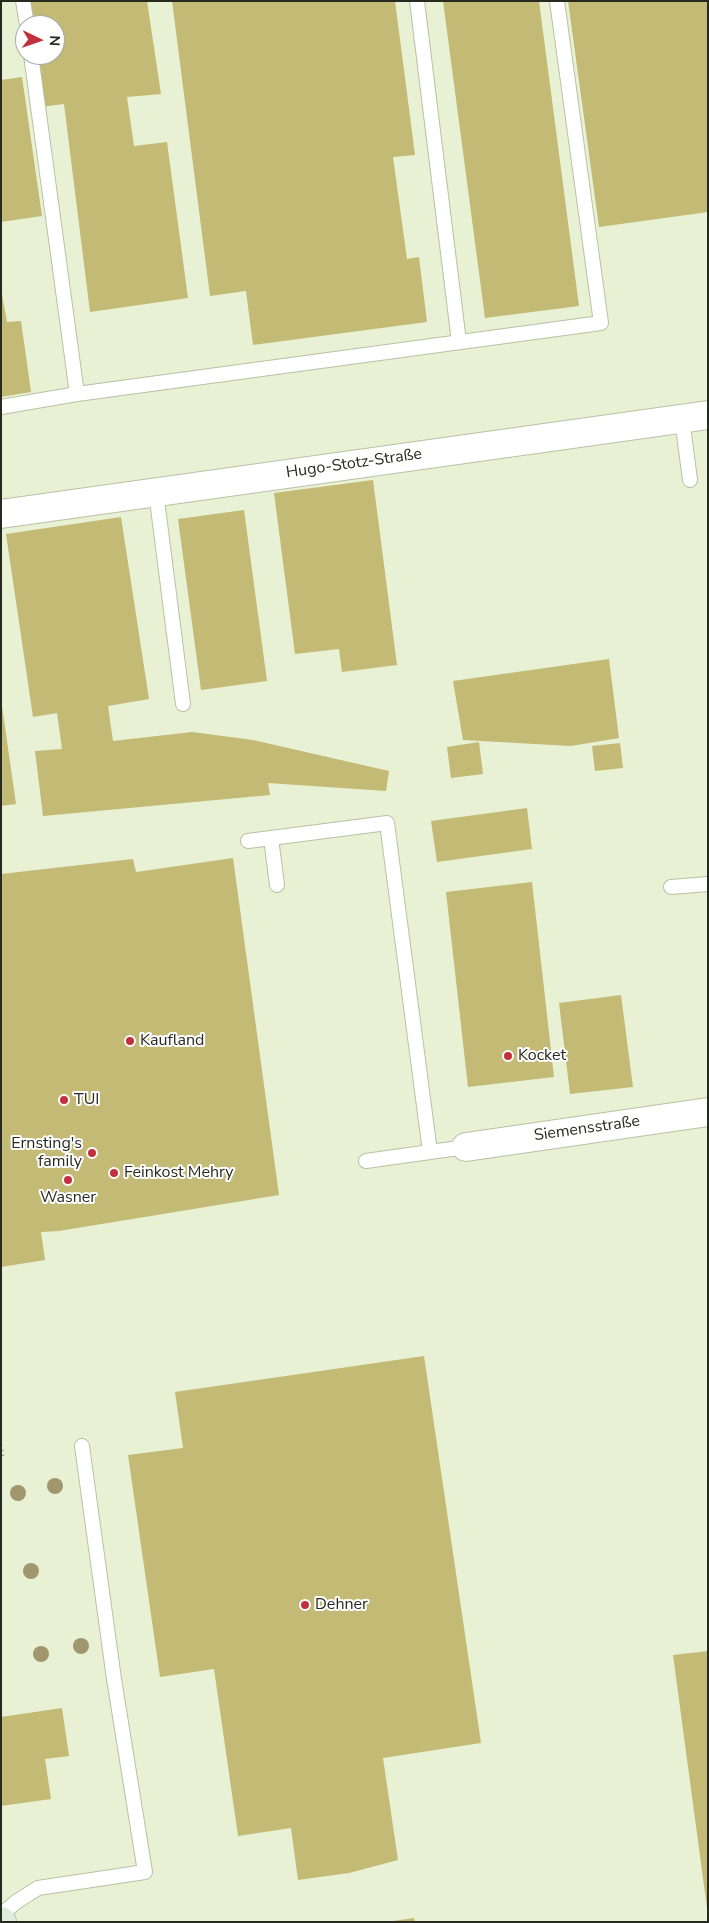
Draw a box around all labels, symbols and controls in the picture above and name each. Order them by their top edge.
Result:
north arrow [15,15,65,65]
text: N [45,35,64,46]
street label: Hugo-Stotz-Straße [285,445,423,483]
place label: Kaufland [140,1031,204,1051]
marker: Kaufland [124,1035,136,1047]
place label: Kocket [518,1046,566,1066]
marker: Kocket [502,1050,514,1062]
place label: TUI [74,1090,99,1110]
marker: TUI [58,1094,70,1106]
street label: Siemensstraße [533,1112,641,1146]
place label: Ernsting's family [11,1134,82,1172]
marker: Ernsting's family [86,1147,98,1159]
place label: Feinkost Mehry [124,1163,234,1183]
marker: Feinkost Mehry [108,1167,120,1179]
marker: Wasner [62,1174,74,1186]
place label: Wasner [40,1188,96,1208]
place label: Dehner [315,1595,368,1615]
marker: Dehner [299,1599,311,1611]

